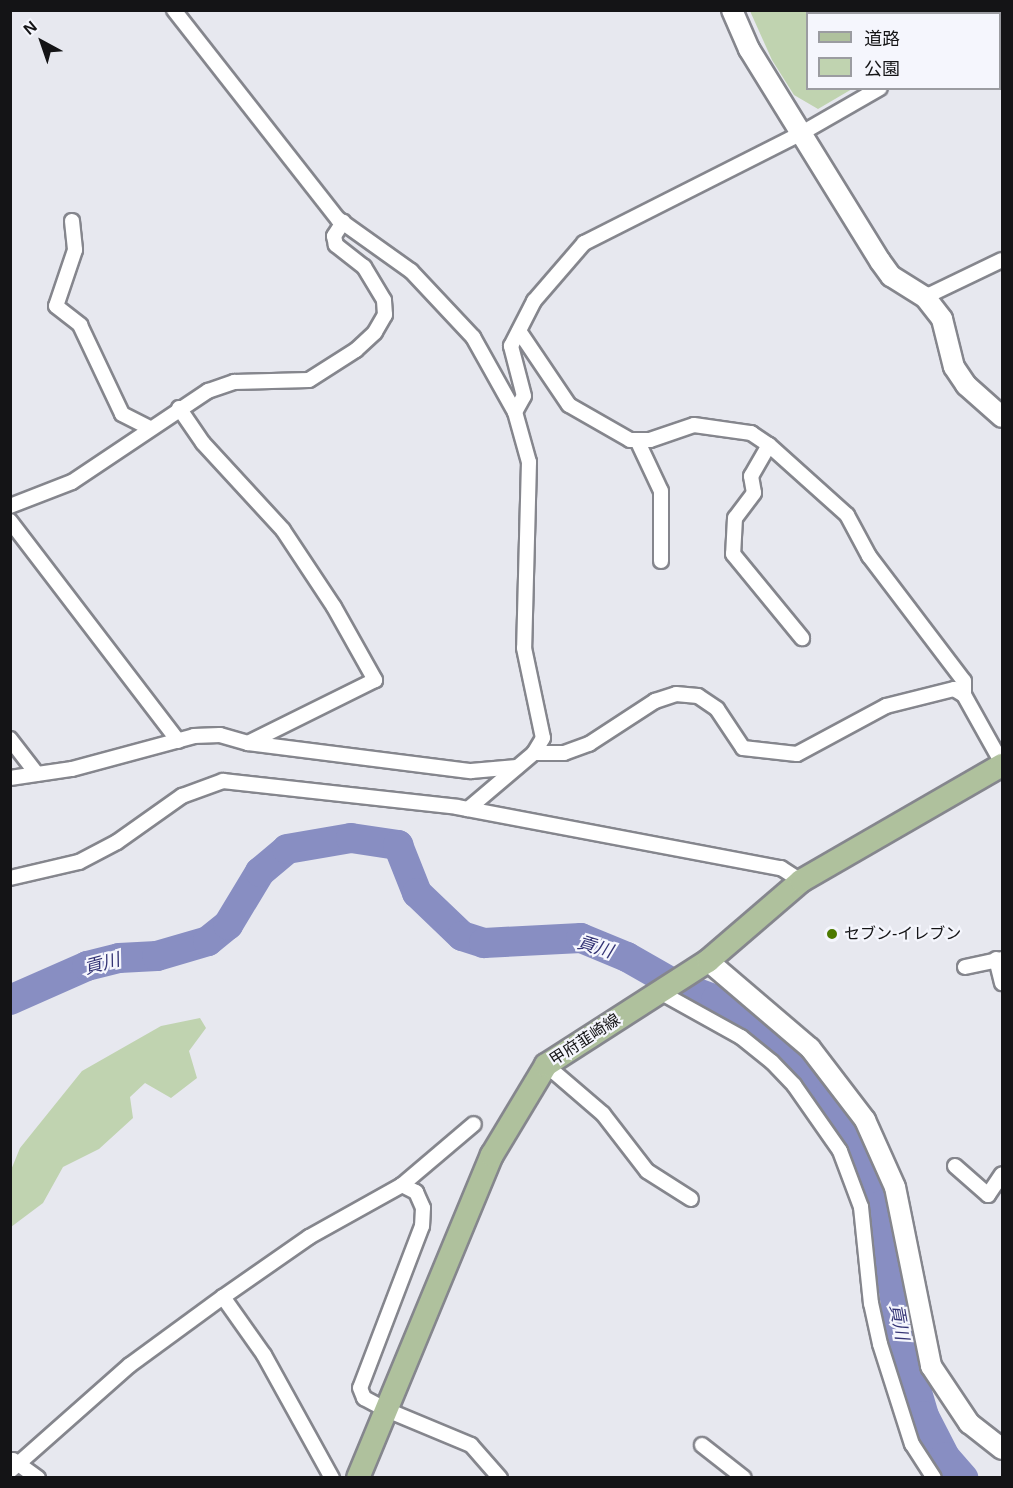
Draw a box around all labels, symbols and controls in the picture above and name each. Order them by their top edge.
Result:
north arrow [12,12,72,72]
legend [806,12,1001,90]
text: N [20,18,40,38]
text: 道路 [864,29,900,49]
text: 公園 [864,59,900,79]
place label: セブン-イレブン [844,924,961,944]
marker: セブン-イレブン [825,927,839,941]
water label: 貢川 [575,931,615,963]
water label: 貢川 [82,949,122,979]
street label: 甲府韮崎線 [546,1010,624,1070]
water label: 貢川 [885,1302,913,1342]

